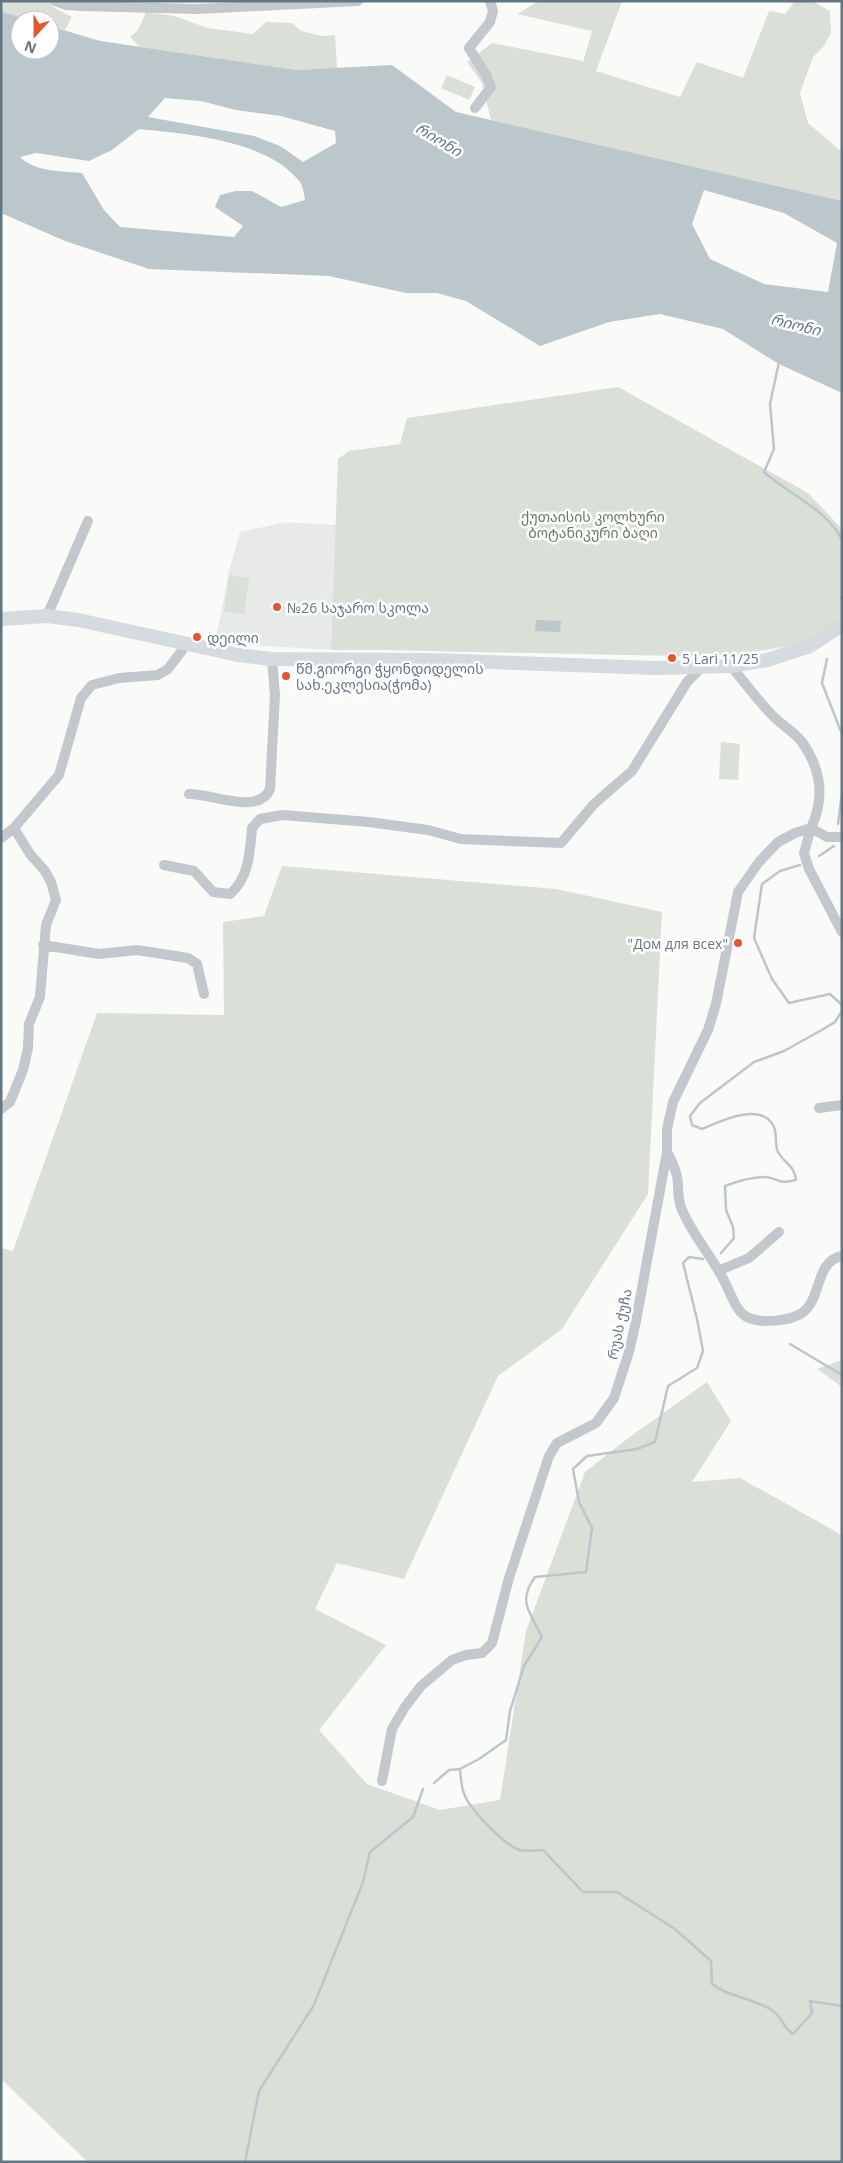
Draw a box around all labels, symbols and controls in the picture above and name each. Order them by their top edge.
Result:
north arrow [10,10,60,60]
text: N [21,37,39,59]
water label: რიონი [412,117,467,161]
water label: რიონი [769,308,824,340]
park label: ქუთაისის კოლხური ბოტანიკური ბაღი [521,507,665,542]
place label: №26 საჯარო სკოლა [287,598,429,617]
marker: №26 საჯარო სკოლა [271,601,283,613]
place label: დეილი [207,628,259,647]
marker: დეილი [191,631,203,643]
place label: 5 Lari 11/25 [682,649,759,668]
marker: 5 Lari 11/25 [666,652,678,664]
place label: წმ.გიორგი ჭყონდიდელის სახ.ეკლესია(ჭომა) [296,659,484,694]
marker: წმ.გიორგი ჭყონდიდელის სახ.ეკლესია(ჭომა) [280,670,292,682]
place label: "Дом для всех" [628,934,728,953]
marker: "Дом для всех" [732,937,744,949]
street label: რუას ქუჩა [602,1287,636,1361]

